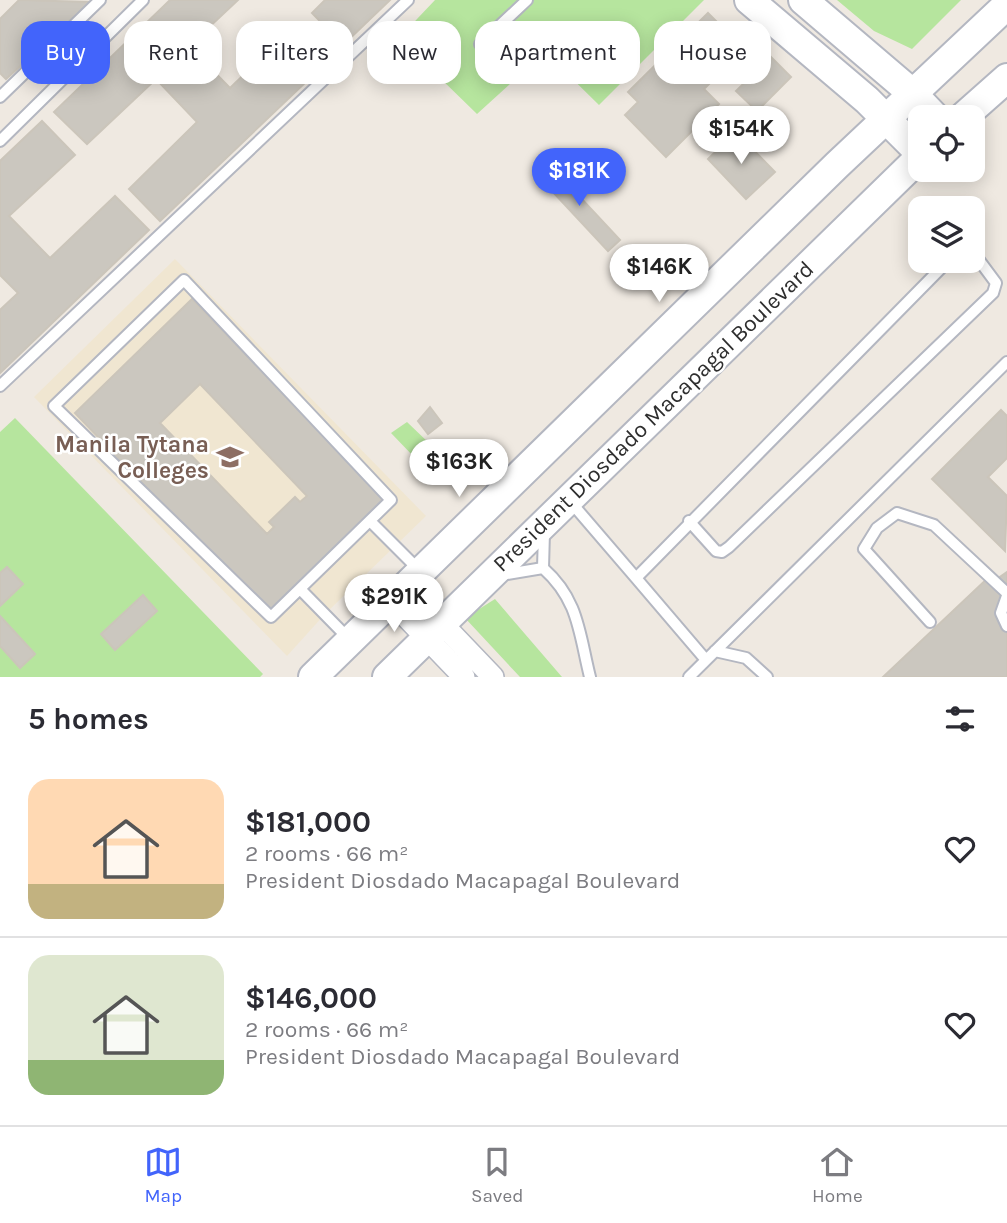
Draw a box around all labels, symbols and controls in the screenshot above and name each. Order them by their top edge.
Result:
chip: Buy [21,21,110,84]
chip: Rent [124,21,222,84]
chip: Filters [236,21,353,84]
chip: New [367,21,461,84]
chip: Apartment [475,21,640,84]
chip: House [654,21,771,84]
map controls [908,105,985,273]
button: locate [908,105,985,182]
pin: $154K [692,106,790,166]
text: $154K [708,115,774,142]
pin: $181K [530,148,628,208]
text: $181K [548,157,610,184]
button: layers [908,196,985,273]
pin: $146K [610,244,708,304]
text: $146K [626,253,692,280]
street label: President Diosdado Macapagal Boulevard [487,255,819,577]
place label: Manila Tytana Colleges [55,431,209,484]
pin: $163K [410,440,508,499]
school or university icon: Manila Tytana Colleges [215,442,245,472]
text: $163K [425,448,493,475]
pin: $291K [345,574,443,634]
text: $291K [360,583,428,610]
icon: filters [941,700,979,738]
text: 5 homes [28,701,149,737]
text: $181,000 [245,804,371,840]
icon: home [84,807,168,891]
icon: heart [941,830,979,868]
text: 2 rooms · 66 m² [245,840,408,867]
text: President Diosdado Macapagal Boulevard [245,867,680,894]
text: $146,000 [245,980,377,1016]
icon: home [84,983,168,1067]
icon: heart [941,1006,979,1044]
text: 2 rooms · 66 m² [245,1016,408,1043]
text: President Diosdado Macapagal Boulevard [245,1043,680,1070]
tab: Map [144,1143,182,1207]
tab: Saved [471,1143,523,1207]
tab: Home [812,1143,863,1207]

